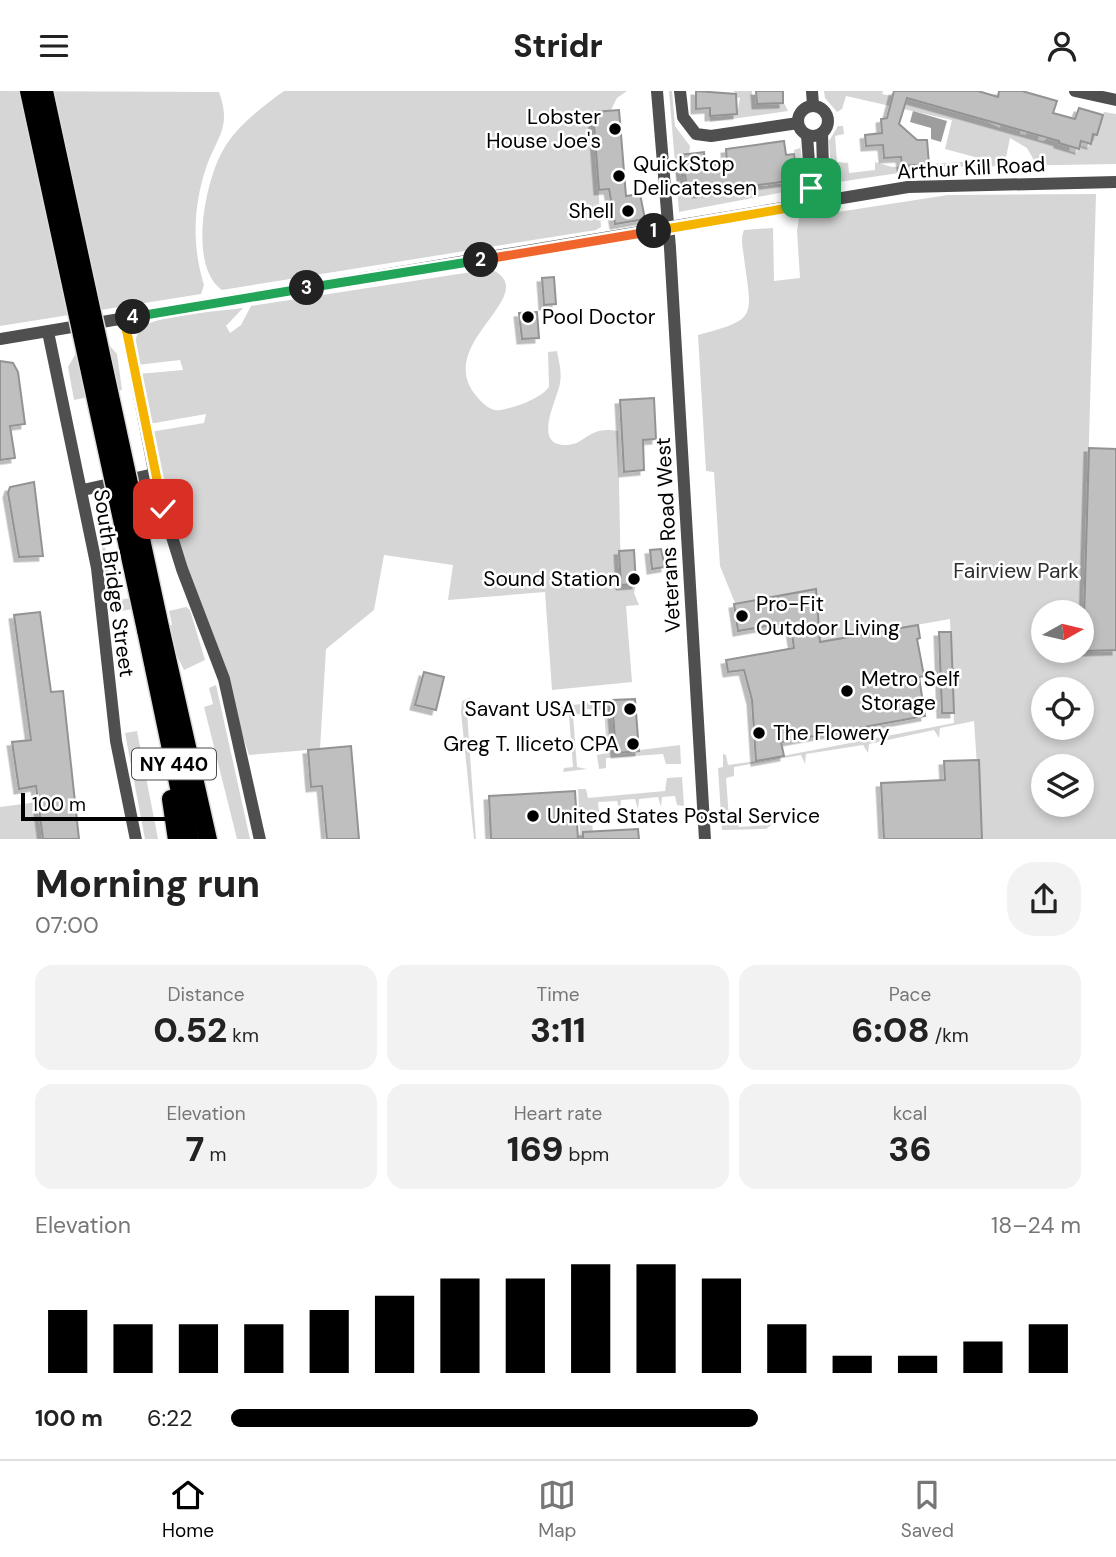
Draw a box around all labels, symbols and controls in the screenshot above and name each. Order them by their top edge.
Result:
text: Stridr [513,25,603,67]
icon: menu [35,27,73,65]
icon: person [1043,27,1081,65]
place label: Lobster House Joe's [486,103,601,155]
marker: Lobster House Joe's [607,121,623,137]
place label: QuickStop Delicatessen [633,150,757,202]
street label: Arthur Kill Road [896,150,1046,186]
pin [781,158,841,218]
marker: QuickStop Delicatessen [611,168,627,184]
icon: arrive [792,169,830,207]
place label: Shell [568,197,614,225]
marker: Shell [620,203,636,219]
pin: 1 [636,213,672,249]
text: 1 [650,218,657,243]
pin: 2 [463,243,498,277]
text: 2 [475,247,486,272]
pin: 3 [290,271,324,305]
text: 3 [301,275,312,300]
pin: 4 [116,299,150,335]
place label: Pool Doctor [542,303,656,331]
text: 4 [126,304,139,329]
marker: Pool Doctor [520,309,536,325]
street label: Veterans Road West [649,437,687,633]
pin [133,479,193,539]
street label: South Bridge Street [87,487,141,679]
icon: check [144,490,182,528]
park label: Fairview Park [953,557,1079,585]
place label: Sound Station [483,565,620,593]
marker: Sound Station [626,571,642,587]
place label: Pro-Fit Outdoor Living [756,590,900,642]
north arrow [1031,600,1094,663]
map controls [1031,600,1094,817]
marker: Pro-Fit Outdoor Living [734,608,750,624]
place label: Metro Self Storage [861,665,960,717]
button: locate [1031,677,1094,740]
marker: Metro Self Storage [839,683,855,699]
place label: Savant USA LTD [465,695,616,723]
marker: Savant USA LTD [622,701,638,717]
place label: The Flowery [773,719,890,747]
marker: The Flowery [751,725,767,741]
place label: Greg T. Iliceto CPA [443,730,619,758]
marker: Greg T. Iliceto CPA [625,736,641,752]
road number: NY 440 [132,749,216,779]
button: layers [1031,754,1094,817]
scale bar [21,790,198,822]
text: 100 m [32,792,86,817]
place label: United States Postal Service [547,802,820,830]
marker: United States Postal Service [525,808,541,824]
text: Morning run [35,859,260,909]
button: share [1007,862,1081,936]
text: 07:00 [35,910,99,940]
text: Distance [167,982,245,1007]
text: Time [537,982,579,1007]
text: Pace [889,982,931,1007]
text: 0.52 [153,1007,227,1053]
text: 3:11 [530,1007,586,1053]
text: 6:08 [851,1007,930,1053]
text: km [227,1023,259,1048]
text: /km [930,1023,969,1048]
text: Elevation [166,1101,246,1126]
text: Heart rate [514,1101,602,1126]
text: kcal [893,1101,927,1126]
text: 7 [186,1126,204,1172]
text: 169 [507,1126,563,1172]
text: 36 [888,1126,932,1172]
text: m [204,1142,226,1167]
text: bpm [563,1142,609,1167]
text: Elevation [35,1210,131,1240]
text: 18–24 m [991,1210,1081,1240]
text: 100 m [35,1403,103,1433]
text: 6:22 [147,1403,193,1433]
tab: Home [162,1476,214,1543]
tab: Map [538,1476,576,1543]
tab: Saved [901,1476,954,1543]

